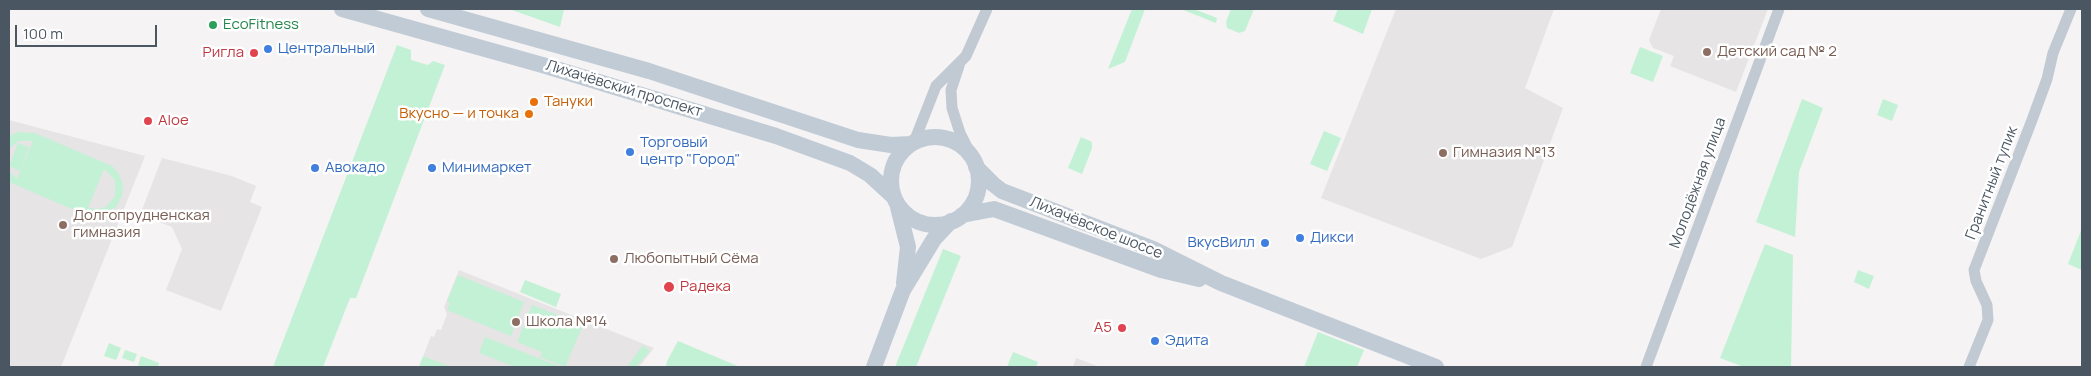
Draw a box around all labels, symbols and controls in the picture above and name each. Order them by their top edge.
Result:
scale bar [18,15,160,47]
place label: EcoFitness [223,16,299,34]
marker: EcoFitness [207,19,219,31]
text: 100 m [23,23,63,44]
place label: Центральный [278,40,375,58]
marker: Центральный [262,43,274,55]
place label: Детский сад № 2 [1717,43,1837,61]
place label: Ригла [203,44,244,62]
marker: Детский сад № 2 [1701,46,1713,58]
marker: Ригла [248,47,260,59]
street label: Лихачёвский проспект [544,57,704,121]
place label: Тануки [544,93,593,111]
marker: Тануки [528,96,540,108]
place label: Вкусно — и точка [399,105,519,123]
marker: Вкусно — и точка [523,108,535,120]
place label: Aloe [158,112,189,130]
marker: Aloe [142,115,154,127]
street label: Молодёжная улица [1666,115,1730,251]
street label: Гранитный тупик [1962,124,2022,242]
place label: Торговый центр "Город" [640,134,740,169]
place label: Гимназия №13 [1453,144,1555,162]
marker: Торговый центр "Город" [624,146,636,158]
marker: Гимназия №13 [1437,147,1449,159]
place label: Авокадо [325,159,385,177]
place label: Минимаркет [442,159,532,177]
marker: Авокадо [309,162,321,174]
marker: Минимаркет [426,162,438,174]
street label: Лихачёвское шоссе [1027,193,1165,263]
place label: Долгопрудненская гимназия [73,207,210,242]
marker: Долгопрудненская гимназия [57,219,69,231]
place label: Дикси [1310,229,1354,247]
marker: Дикси [1294,232,1306,244]
place label: ВкусВилл [1187,234,1255,252]
marker: ВкусВилл [1259,237,1271,249]
place label: Любопытный Сёма [624,250,759,268]
marker: Любопытный Сёма [608,253,620,265]
place label: Радека [680,278,731,296]
marker: Радека [662,280,676,294]
place label: Школа №14 [526,313,607,331]
marker: Школа №14 [510,316,522,328]
place label: А5 [1094,319,1112,337]
marker: А5 [1116,322,1128,334]
place label: Эдита [1165,332,1209,350]
marker: Эдита [1149,335,1161,347]

